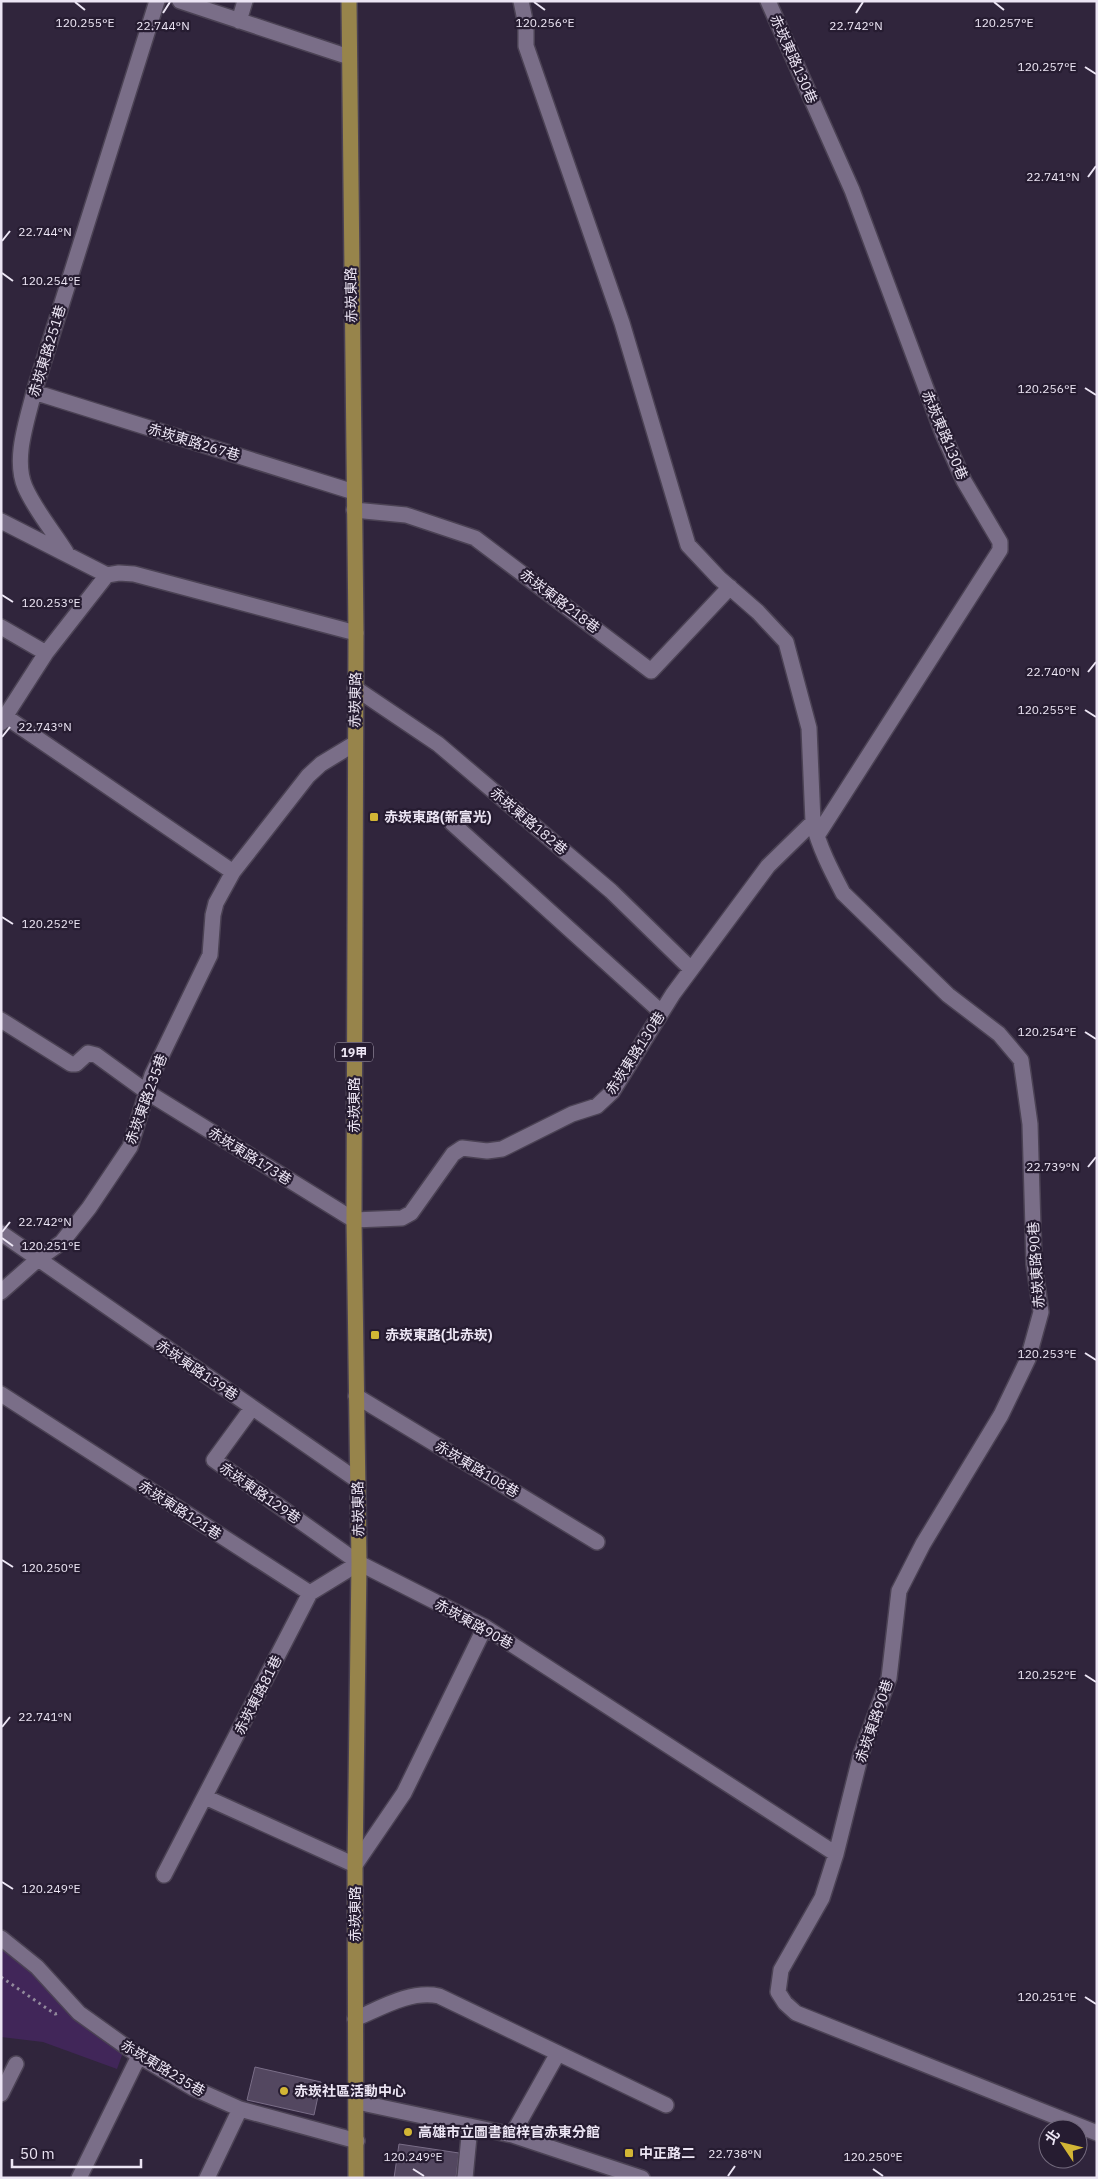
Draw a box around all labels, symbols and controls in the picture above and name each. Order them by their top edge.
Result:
street label: 赤崁東路130巷 [766,12,822,106]
text: 120.255°E [55,15,115,30]
text: 120.256°E [515,15,575,30]
text: 120.257°E [974,15,1034,30]
text: 22.744°N [136,18,190,33]
text: 22.742°N [829,18,883,33]
text: 120.257°E [1017,59,1077,74]
text: 22.741°N [1026,169,1080,184]
text: 22.744°N [18,224,72,239]
street label: 赤崁東路 [342,267,360,323]
text: 120.254°E [21,273,81,288]
street label: 赤崁東路251巷 [24,303,70,399]
text: 120.256°E [1017,381,1077,396]
street label: 赤崁東路130巷 [918,388,972,482]
street label: 赤崁東路267巷 [146,419,242,465]
street label: 赤崁東路218巷 [517,565,603,637]
text: 120.253°E [21,595,81,610]
text: 22.740°N [1026,664,1080,679]
street label: 赤崁東路 [346,672,364,728]
text: 120.255°E [1017,702,1077,717]
text: 22.743°N [18,719,72,734]
street label: 赤崁東路182巷 [487,784,571,858]
place label: 赤崁東路(新富光) [384,808,492,826]
marker: 赤崁東路(新富光) [368,811,380,823]
text: 120.252°E [21,916,81,931]
street label: 赤崁東路130巷 [602,1008,668,1098]
text: 120.254°E [1017,1024,1077,1039]
road number: 19甲 [335,1042,373,1062]
street label: 赤崁東路235巷 [121,1051,171,1147]
street label: 赤崁東路 [345,1077,363,1133]
street label: 赤崁東路173巷 [205,1123,295,1189]
text: 22.739°N [1026,1159,1080,1174]
text: 22.742°N [18,1214,72,1229]
street label: 赤崁東路90巷 [1024,1221,1048,1309]
text: 120.251°E [21,1238,81,1253]
place label: 赤崁東路(北赤崁) [385,1326,493,1344]
marker: 赤崁東路(北赤崁) [369,1329,381,1341]
street label: 赤崁東路139巷 [153,1336,241,1404]
text: 120.253°E [1017,1346,1077,1361]
street label: 赤崁東路108巷 [432,1437,522,1501]
street label: 赤崁東路129巷 [216,1458,304,1528]
street label: 赤崁東路121巷 [135,1477,225,1543]
street label: 赤崁東路 [349,1481,367,1537]
text: 120.250°E [21,1560,81,1575]
street label: 赤崁東路90巷 [432,1595,516,1653]
street label: 赤崁東路81巷 [230,1652,286,1738]
text: 120.252°E [1017,1667,1077,1682]
street label: 赤崁東路90巷 [851,1677,897,1765]
text: 22.741°N [18,1709,72,1724]
text: 120.249°E [21,1881,81,1896]
street label: 赤崁東路 [346,1886,364,1942]
text: 120.251°E [1017,1989,1077,2004]
street label: 赤崁東路235巷 [118,2036,208,2100]
place label: 赤崁社區活動中心 [294,2082,406,2100]
marker: 赤崁社區活動中心 [278,2085,290,2097]
north arrow [1038,2119,1088,2169]
place label: 高雄市立圖書館梓官赤東分館 [418,2123,600,2141]
marker: 高雄市立圖書館梓官赤東分館 [402,2126,414,2138]
text: 北 [1041,2126,1064,2147]
scale bar [12,2136,141,2168]
text: 50 m [20,2144,55,2163]
place label: 中正路二 [639,2144,695,2162]
text: 22.738°N [708,2146,762,2161]
marker: 中正路二 [623,2147,635,2159]
text: 120.249°E [383,2149,443,2164]
text: 120.250°E [843,2149,903,2164]

